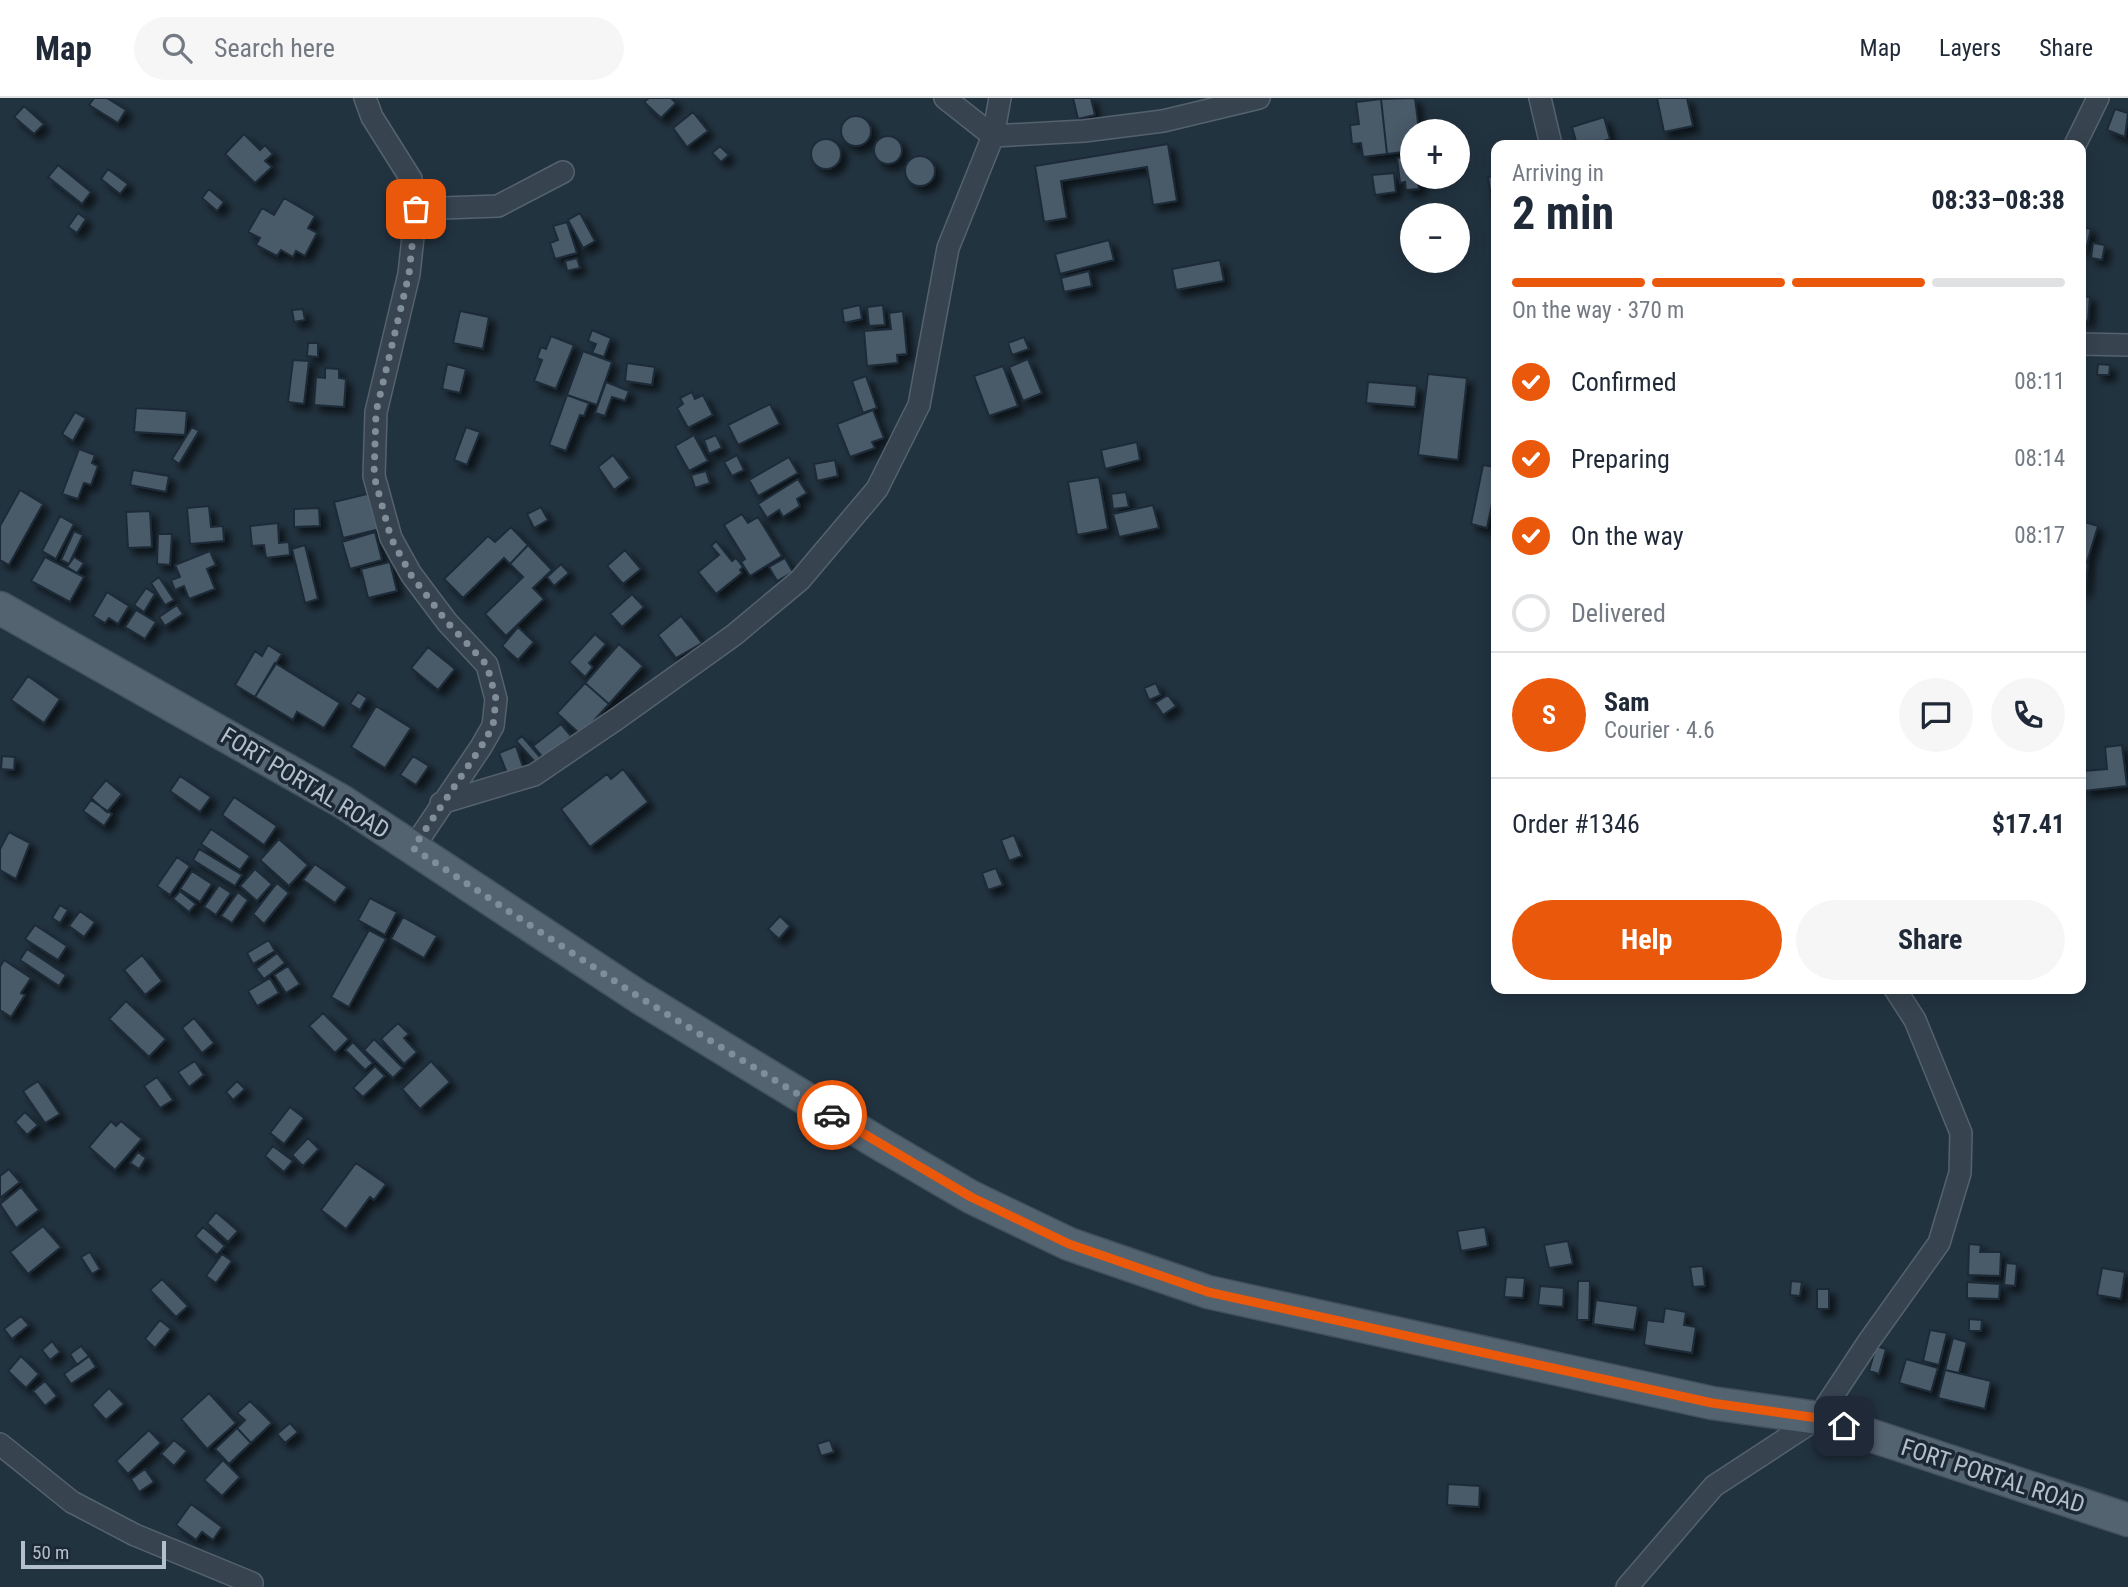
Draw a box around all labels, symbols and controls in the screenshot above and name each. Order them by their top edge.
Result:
search box [134,17,624,80]
text: Map [35,29,92,68]
icon: search [158,29,196,67]
text: Search here [214,33,335,63]
text: Map [1860,34,1901,62]
text: Layers [1939,34,2001,62]
text: Share [2039,34,2093,62]
map controls [1400,119,1470,273]
button: + [1400,119,1470,189]
text: Arriving in [1512,160,1604,187]
pin [386,179,446,239]
text: 08:33–08:38 [1931,185,2065,215]
text: 2 min [1512,186,1614,240]
icon: bag [397,190,435,228]
button: − [1400,203,1470,273]
text: On the way · 370 m [1512,297,1684,324]
icon: check [1512,363,1550,401]
text: Confirmed [1571,367,1677,397]
text: 08:11 [2014,368,2065,395]
icon: check [1512,440,1550,478]
text: Preparing [1571,444,1670,474]
text: 08:14 [2014,445,2065,472]
icon: check [1512,517,1550,555]
text: On the way [1571,521,1684,551]
text: 08:17 [2014,522,2065,549]
text: Delivered [1571,598,1666,628]
button: chat [1899,678,1973,752]
button: phone [1991,678,2065,752]
text: Sam [1604,687,1650,717]
text: S [1542,700,1556,730]
text: Courier · 4.6 [1604,717,1715,744]
street label: FORT PORTAL ROAD [216,722,394,844]
text: Order #1346 [1512,809,1640,839]
text: $17.41 [1992,809,2065,839]
button: Help [1512,900,1782,980]
button: Share [1796,900,2065,980]
courier [797,1080,867,1150]
icon: car [813,1096,851,1134]
pin [1814,1396,1874,1456]
icon: home [1825,1407,1863,1445]
street label: FORT PORTAL ROAD [1898,1433,2088,1519]
scale bar [21,1538,166,1570]
text: 50 m [32,1541,69,1564]

